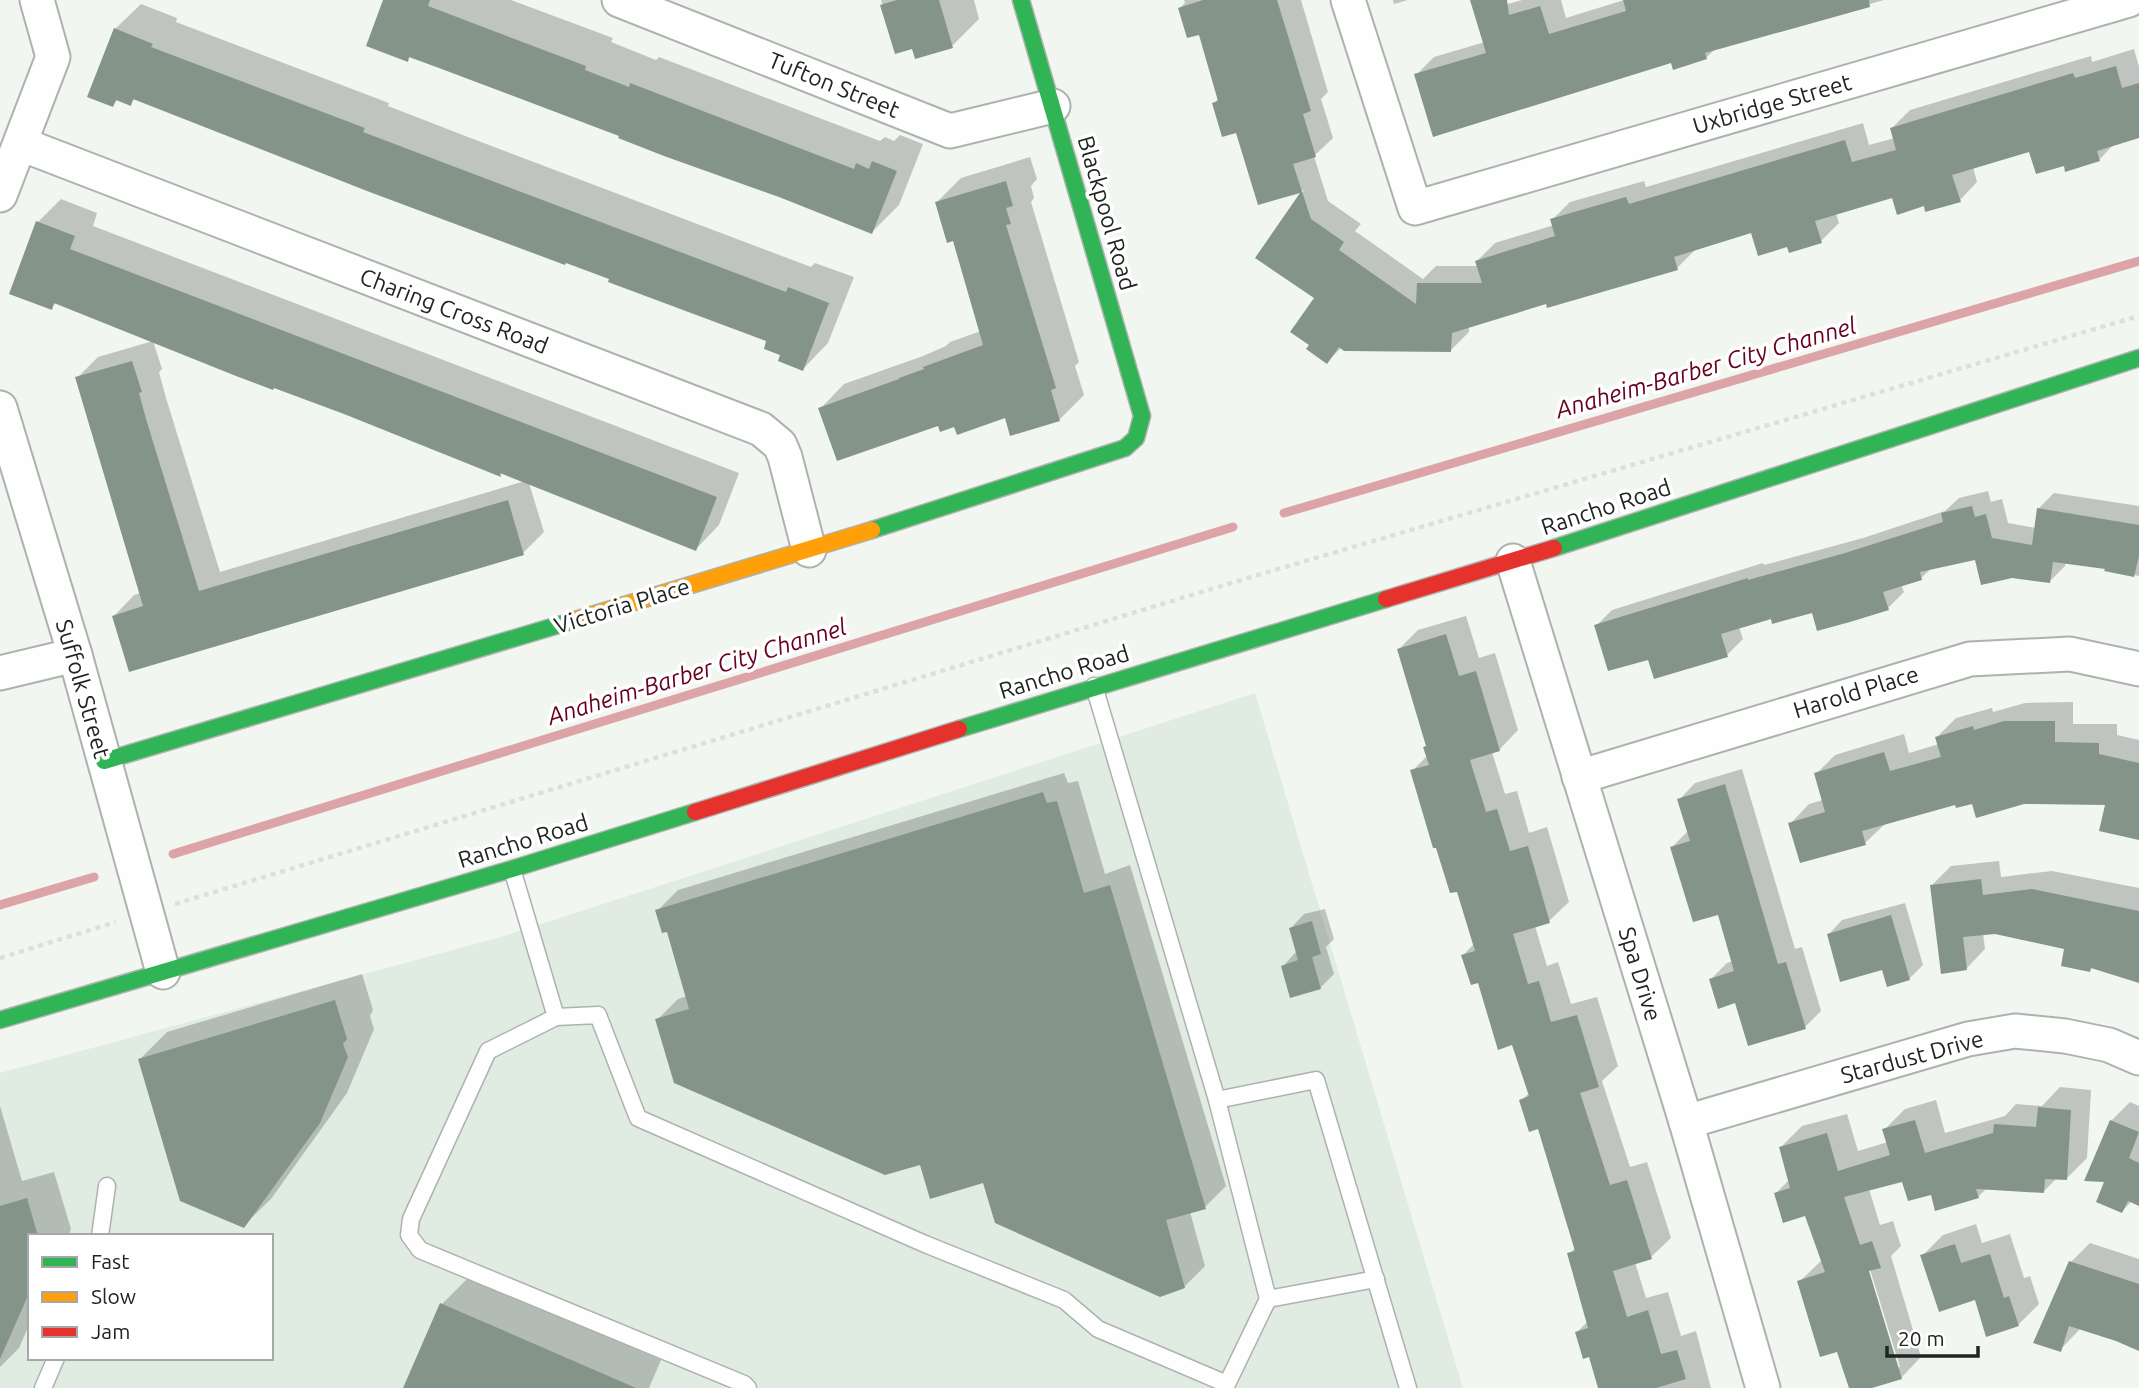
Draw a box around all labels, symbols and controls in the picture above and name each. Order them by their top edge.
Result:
street label: Tufton Street [765,47,903,122]
street label: Uxbridge Street [1690,69,1854,138]
street label: Blackpool Road [1073,133,1141,293]
street label: Charing Cross Road [357,263,552,358]
water label: Anaheim-Barber City Channel [1551,312,1860,424]
street label: Rancho Road [1538,474,1674,539]
street label: Victoria Place [551,573,693,638]
water label: Anaheim-Barber City Channel [543,613,850,730]
street label: Suffolk Street [52,617,115,761]
street label: Rancho Road [996,640,1132,703]
street label: Harold Place [1790,661,1922,722]
street label: Rancho Road [455,809,591,872]
street label: Spa Drive [1614,924,1667,1024]
street label: Stardust Drive [1838,1025,1986,1088]
legend [28,1234,273,1360]
text: Fast [91,1249,129,1273]
text: Slow [91,1284,136,1308]
scale bar [1887,1314,1978,1358]
text: Jam [91,1319,130,1343]
text: 20 m [1898,1326,1945,1350]

